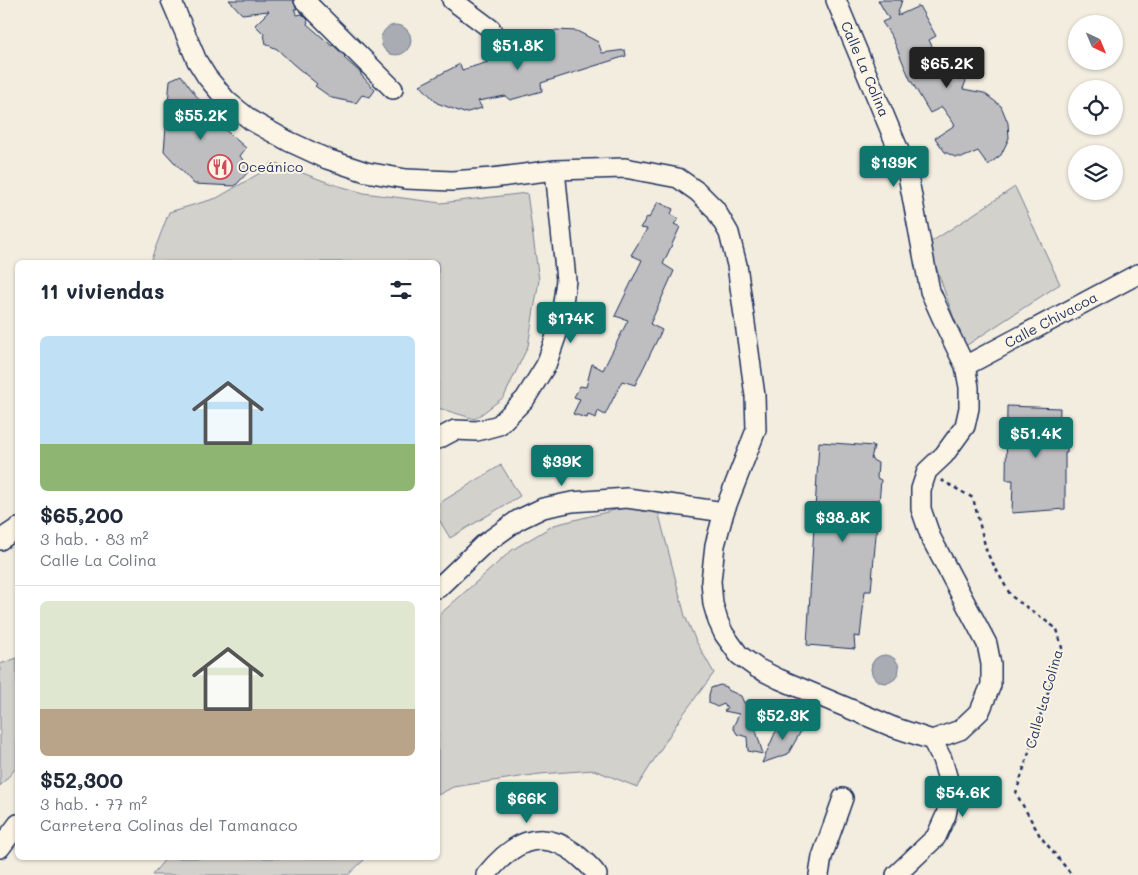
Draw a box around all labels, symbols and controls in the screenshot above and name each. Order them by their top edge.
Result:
north arrow [1068,15,1122,70]
map controls [1068,15,1123,200]
street label: Calle La Colina [837,18,894,119]
pin: $51.8K [477,28,559,71]
text: $51.8K [492,34,544,55]
pin: $65.2K [906,46,988,89]
text: $65.2K [920,52,974,73]
button: locate [1068,80,1123,135]
pin: $55.2K [160,98,242,141]
text: $55.2K [175,104,227,125]
button: layers [1068,145,1123,200]
pin: $139K [859,146,929,188]
text: $139K [871,151,917,172]
restaurant icon: Oceánico [207,154,233,180]
place label: Oceánico [238,157,303,176]
icon: filters [387,276,415,304]
text: 11 viviendas [40,277,164,304]
street label: Calle Chivacoa [1001,287,1100,352]
pin: $174K [536,302,606,344]
text: $174K [548,307,594,328]
icon: home [183,368,273,458]
pin: $51.4K [995,416,1077,459]
text: $51.4K [1010,422,1062,443]
pin: $39K [532,444,592,487]
text: $39K [542,450,582,471]
pin: $38.8K [802,500,884,543]
text: $65,200 [40,501,123,528]
text: $38.8K [816,506,870,527]
text: 3 hab. · 83 m² [40,528,149,549]
text: Calle La Colina [40,549,157,570]
icon: home [183,634,273,724]
street label: Calle La Colina [1020,647,1067,751]
pin: $52.3K [742,698,824,741]
text: $52.3K [756,704,810,725]
text: $52,300 [40,766,123,793]
pin: $54.6K [922,776,1004,818]
text: $54.6K [936,781,990,802]
pin: $66K [497,782,557,824]
text: $66K [507,787,547,808]
text: 3 hab. · 77 m² [40,793,147,814]
text: Carretera Colinas del Tamanaco [40,814,298,835]

